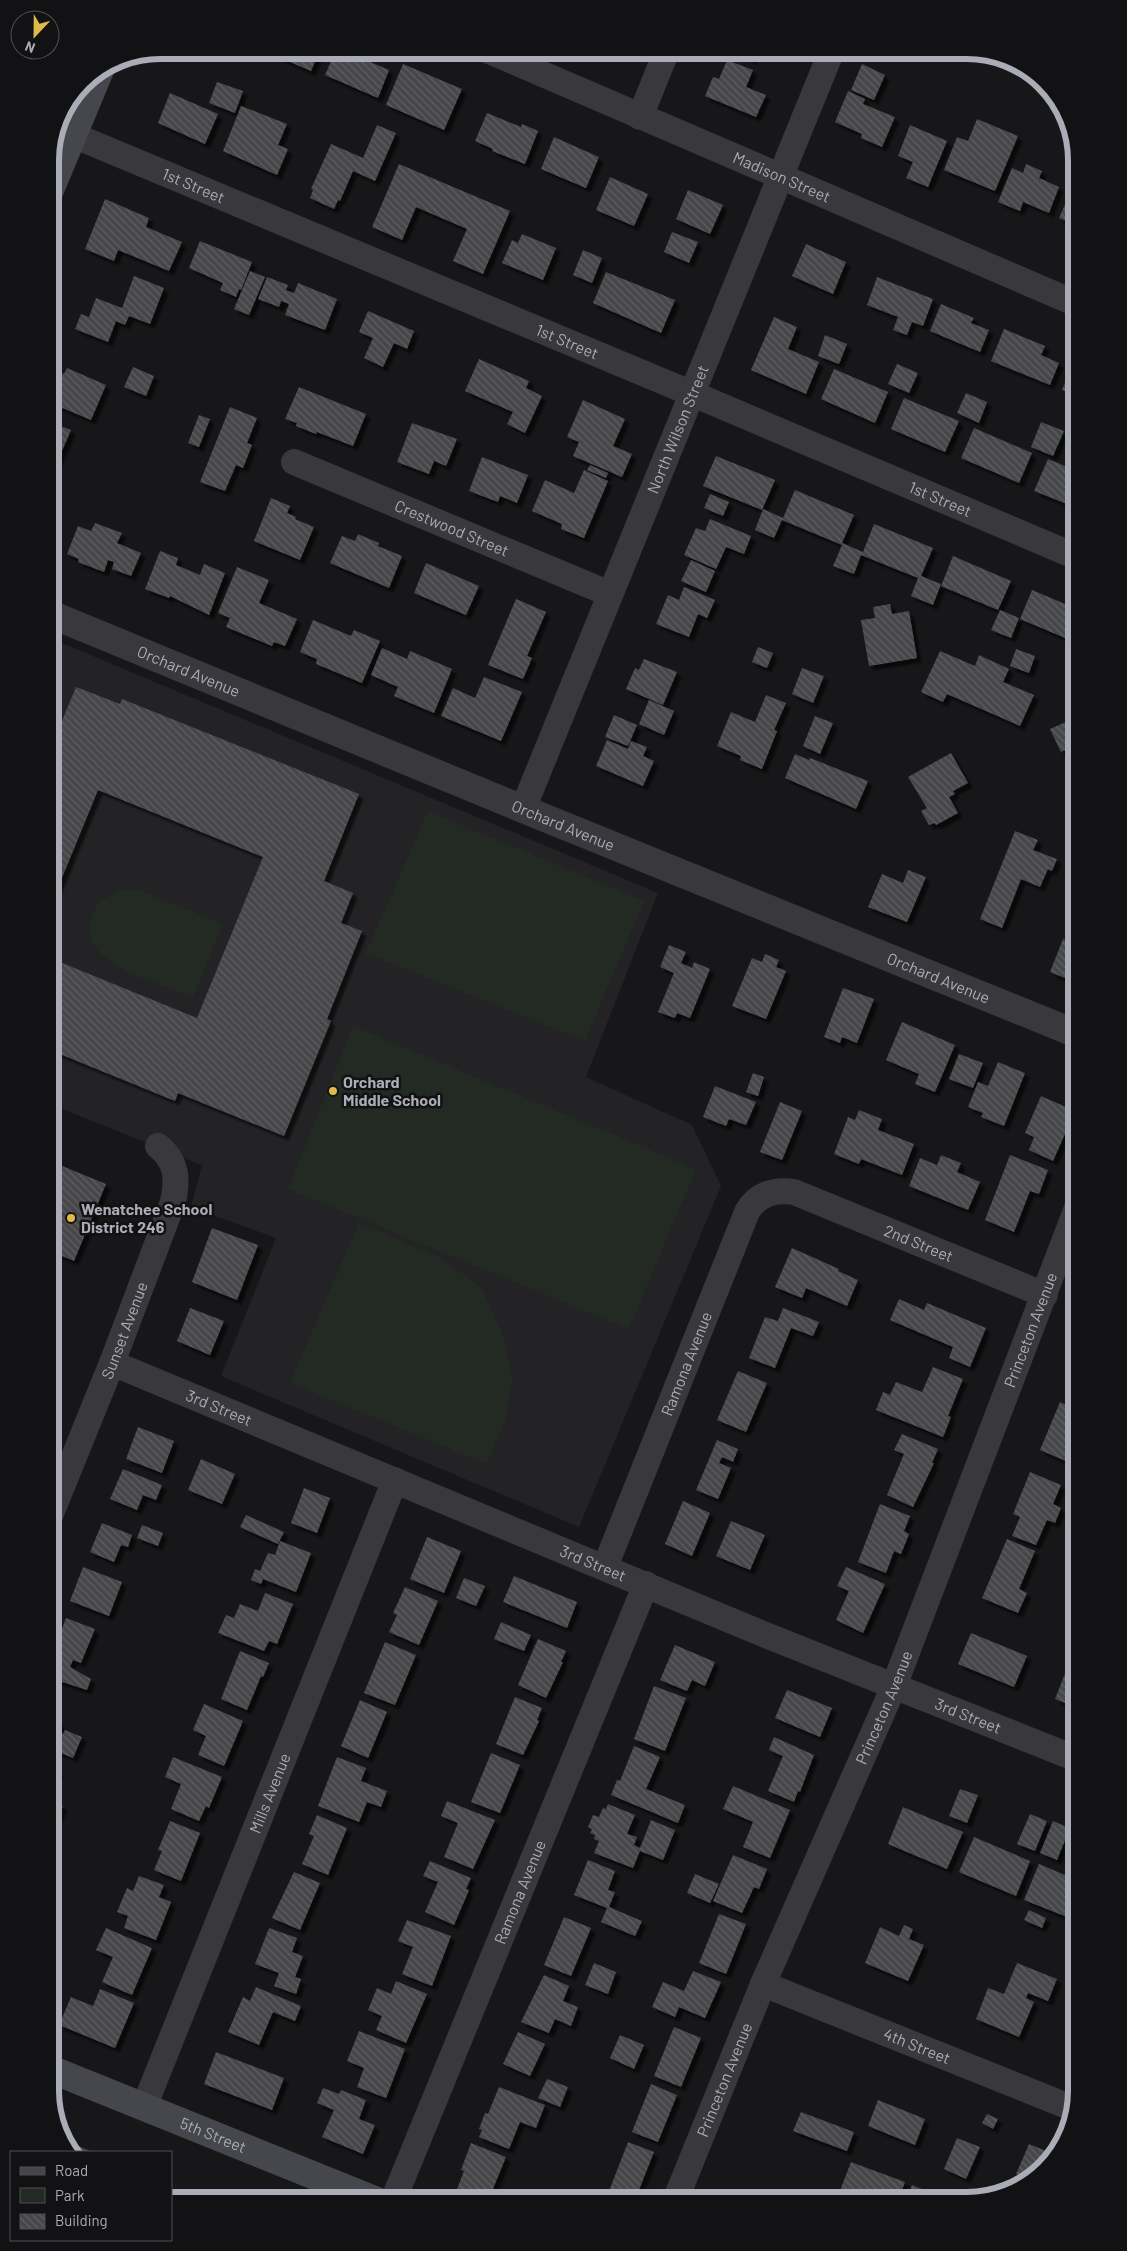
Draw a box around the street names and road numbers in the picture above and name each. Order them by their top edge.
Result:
street label: Madison Street [730,147,834,206]
street label: 1st Street [160,163,228,206]
street label: 1st Street [533,320,602,363]
street label: North Wilson Street [642,362,712,496]
street label: 1st Street [906,477,975,520]
street label: Crestwood Street [392,495,512,560]
street label: Orchard Avenue [135,641,243,700]
street label: Orchard Avenue [509,795,618,854]
street label: Orchard Avenue [884,948,993,1007]
street label: 2nd Street [882,1220,956,1265]
street label: Princeton Avenue [999,1270,1060,1390]
street label: Sunset Avenue [97,1279,151,1382]
street label: Ramona Avenue [656,1309,715,1418]
street label: 3rd Street [183,1385,255,1429]
street label: 3rd Street [557,1541,629,1585]
street label: Princeton Avenue [851,1648,916,1767]
street label: 3rd Street [932,1694,1004,1737]
street label: Mills Avenue [245,1750,294,1836]
street label: Ramona Avenue [489,1837,549,1947]
street label: Princeton Avenue [692,2019,755,2139]
street label: 4th Street [881,2023,953,2067]
street label: 5th Street [178,2113,249,2156]

